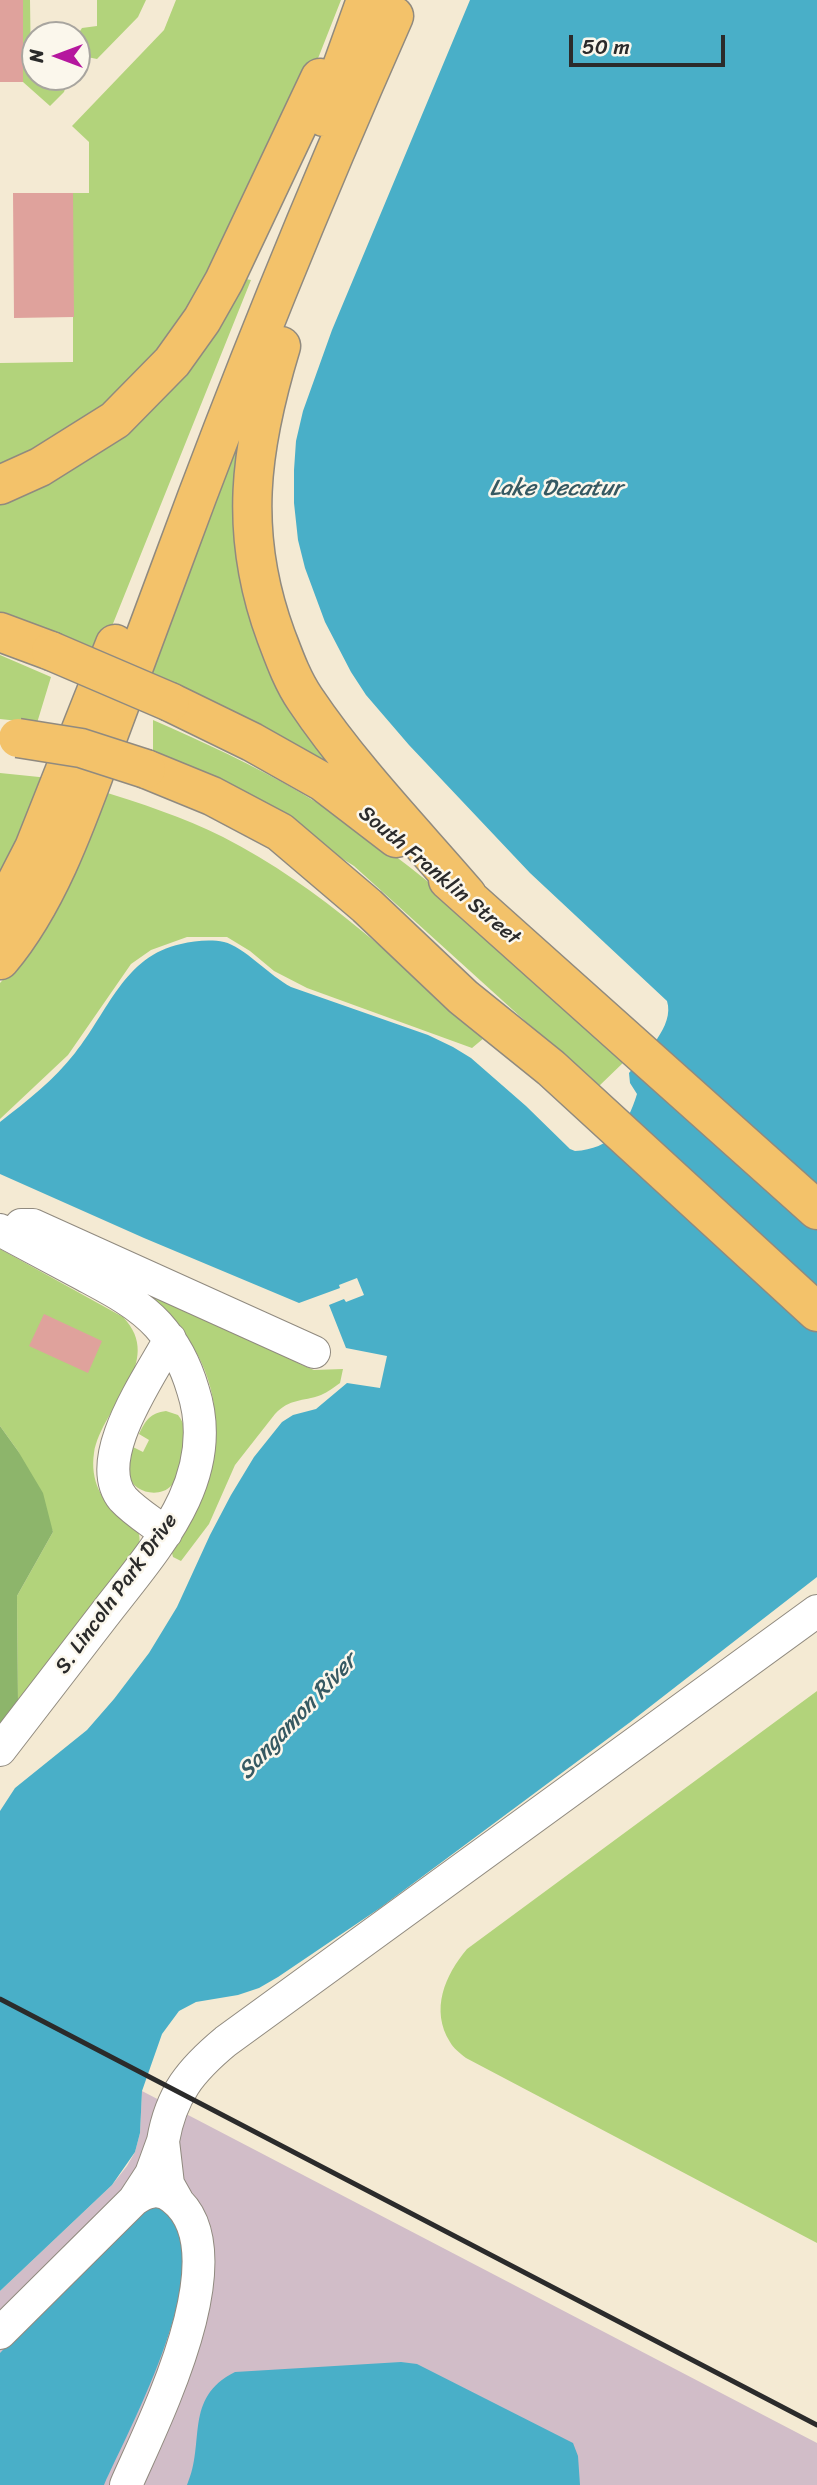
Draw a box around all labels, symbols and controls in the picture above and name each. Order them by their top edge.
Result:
north arrow [21,21,91,91]
scale bar [572,21,728,65]
text: 50 m [582,28,630,66]
text: N [20,49,53,63]
water label: Lake Decatur [490,475,622,503]
street label: South Franklin Street [353,801,525,951]
street label: S. Lincoln Park Drive [50,1509,184,1679]
water label: Sangamon River [233,1649,363,1785]

